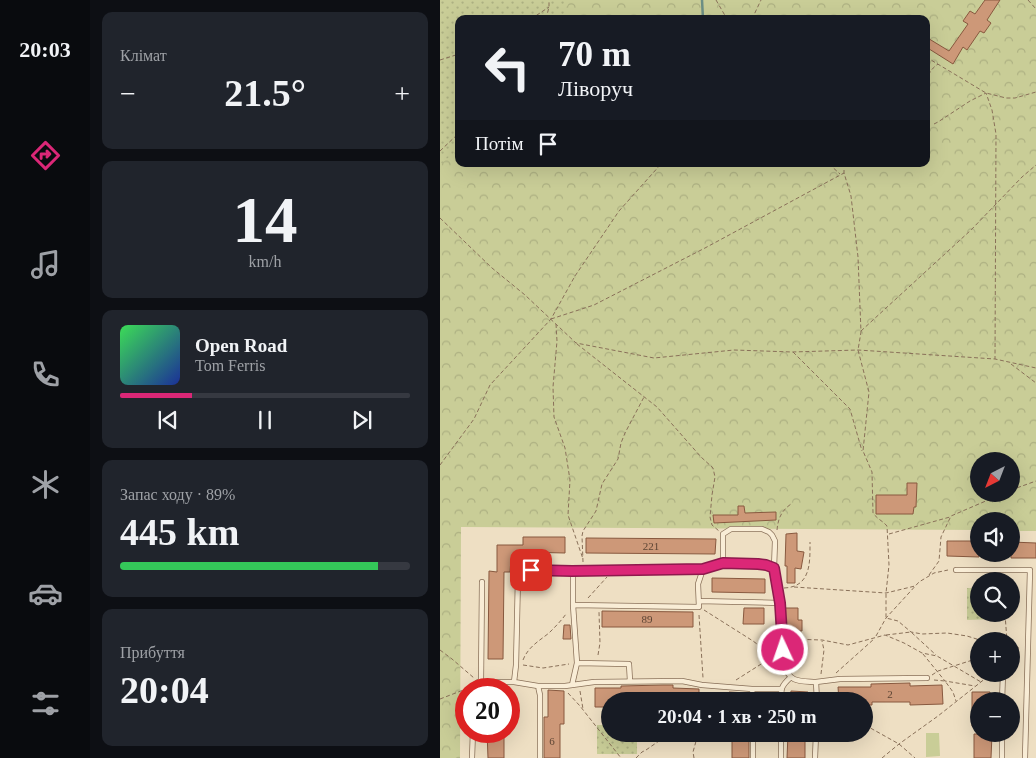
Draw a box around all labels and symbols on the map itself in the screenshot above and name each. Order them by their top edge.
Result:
north arrow [970,452,1020,502]
house number: 221 [643,540,659,552]
pin [510,549,552,591]
house number: 89 [642,613,653,625]
position arrow [756,623,808,675]
speed limit sign: 20 [455,678,520,743]
house number: 2 [887,688,893,700]
house number: 6 [549,735,555,747]

